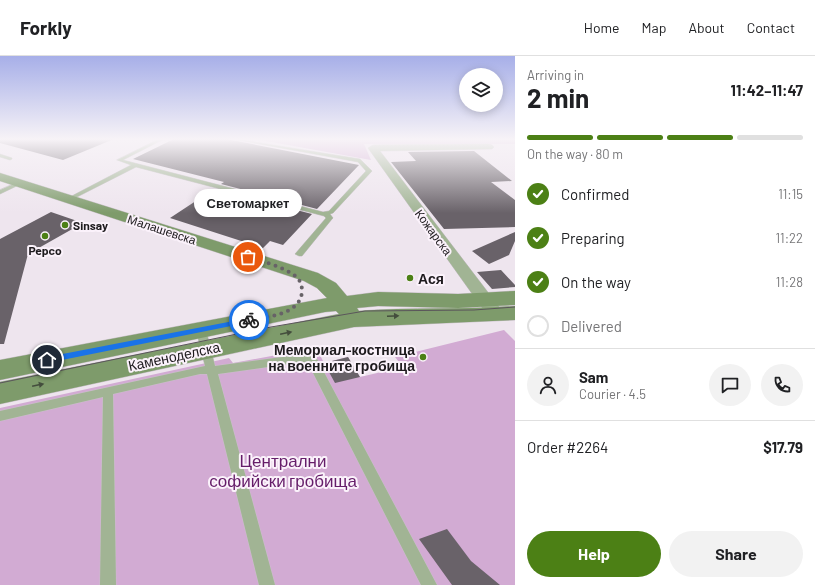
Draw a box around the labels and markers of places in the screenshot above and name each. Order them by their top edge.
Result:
callout: Светомаркет [194,189,302,217]
place label: Sinsay [73,218,108,232]
marker: Sinsay [60,220,70,230]
marker: Pepco [40,231,50,241]
pin [231,240,265,274]
place label: Pepco [28,243,62,257]
place label: Ася [418,270,444,287]
marker: Ася [405,273,415,283]
place label: Мемориал-костница на военните гробища [268,341,415,374]
pin [30,343,64,377]
marker: Мемориал-костница на военните гробища [418,352,428,362]

